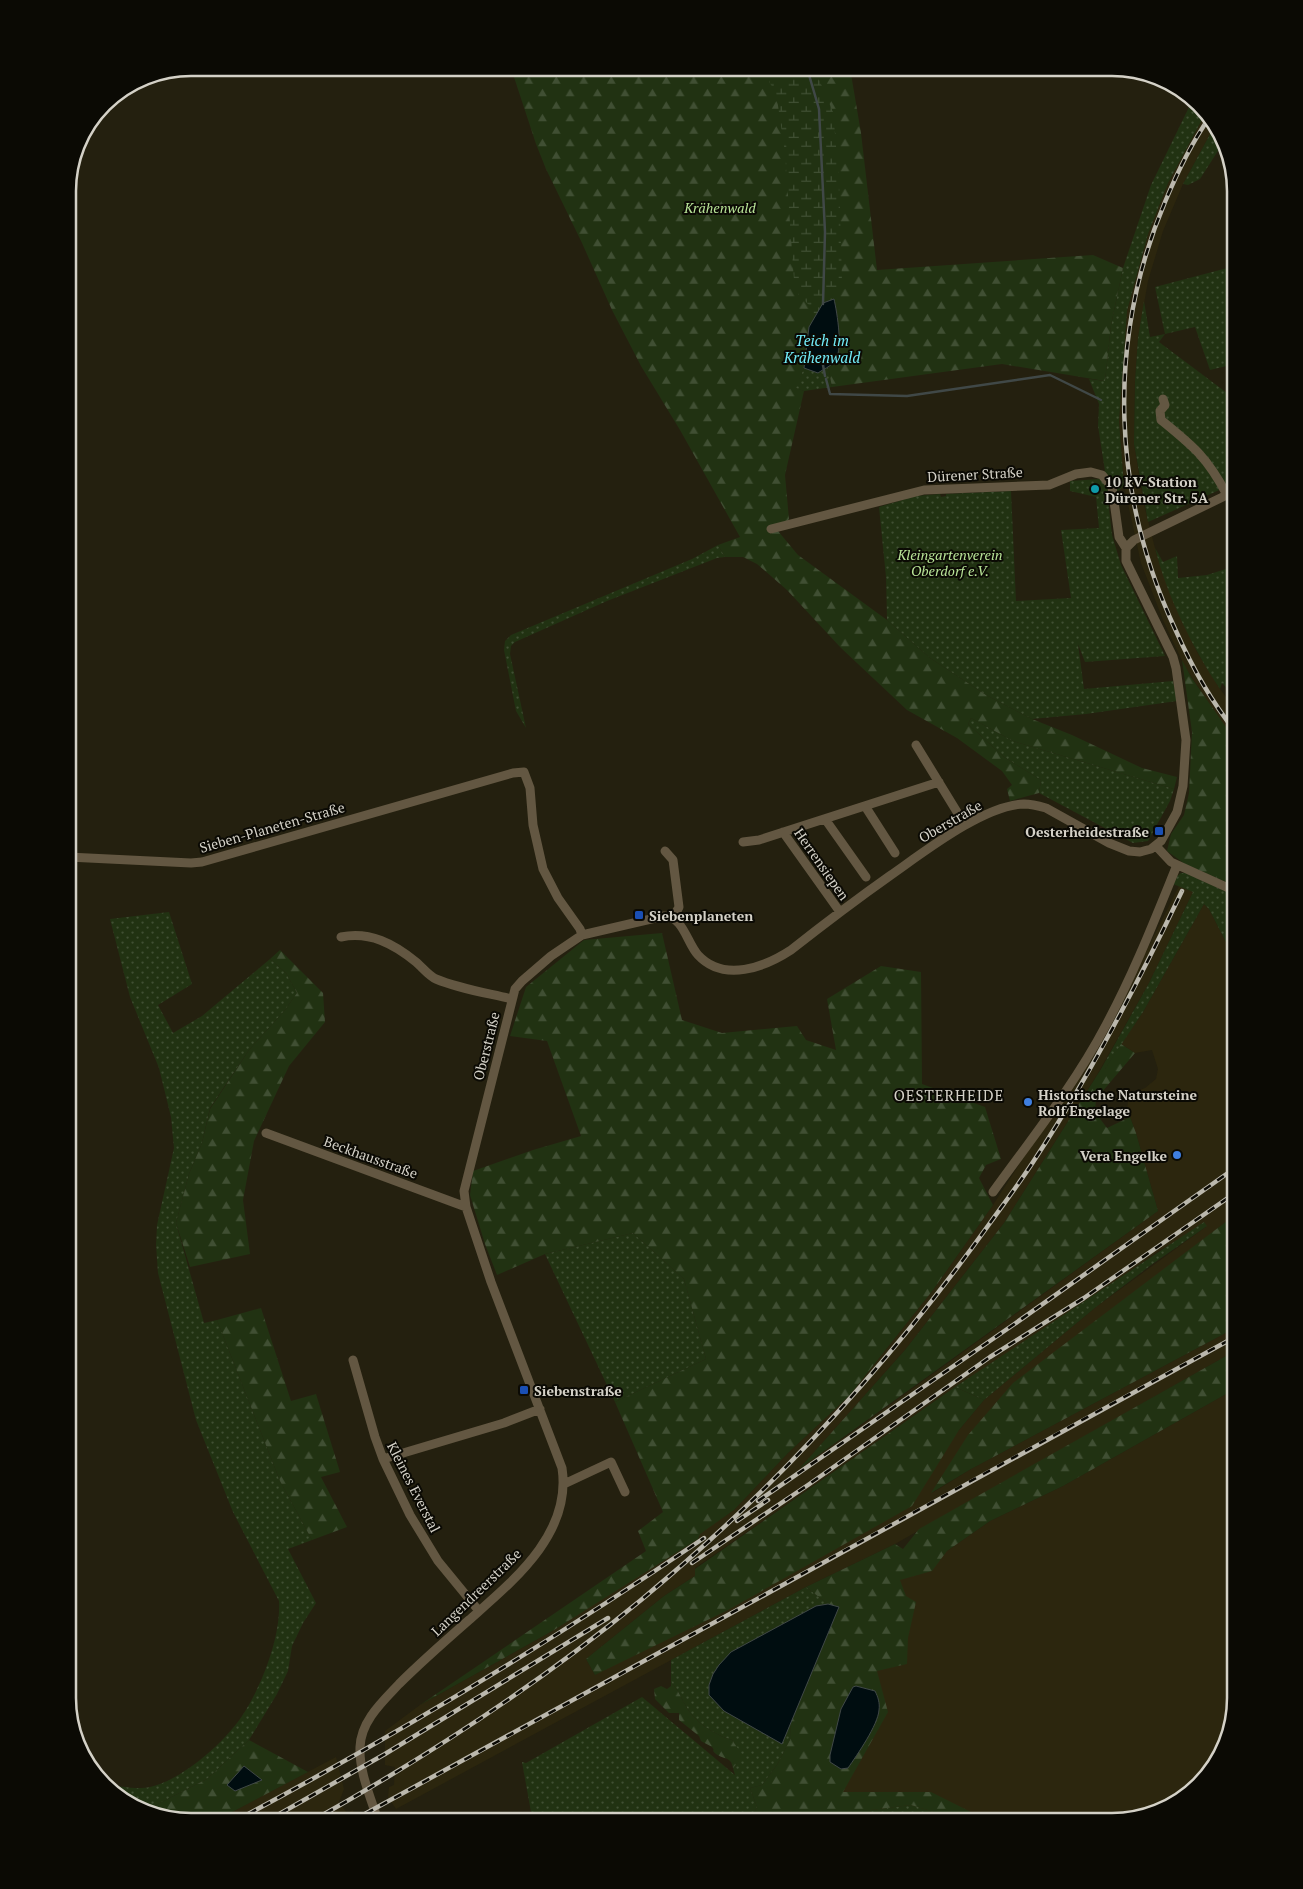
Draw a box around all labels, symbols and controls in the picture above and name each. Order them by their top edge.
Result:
park label: Krähenwald [683,198,756,217]
water label: Teich im Krähenwald [783,330,861,367]
street label: Dürener Straße [927,462,1023,486]
place label: 10 kV-Station Dürener Str. 5A [1105,472,1209,507]
marker: 10 kV-Station Dürener Str. 5A [1089,483,1101,495]
park label: Kleingartenverein Oberdorf e.V. [896,545,1003,580]
street label: Oberstraße [915,795,985,847]
street label: Sieben-Planeten-Straße [197,797,347,857]
place label: Oesterheidestraße [1025,822,1149,841]
street label: Herrensiepen [790,824,854,904]
marker: Oesterheidestraße [1153,825,1165,837]
place label: Siebenplaneten [649,906,753,925]
marker: Siebenplaneten [633,909,645,921]
street label: Oberstraße [468,1010,504,1082]
district label: OESTERHEIDE [894,1085,1004,1105]
place label: Historische Natursteine Rolf Engelage [1038,1085,1198,1120]
marker: Historische Natursteine Rolf Engelage [1022,1096,1034,1108]
street label: Beckhausstraße [321,1131,421,1183]
place label: Vera Engelke [1080,1146,1167,1165]
marker: Vera Engelke [1171,1149,1183,1161]
place label: Siebenstraße [534,1381,622,1400]
marker: Siebenstraße [518,1384,530,1396]
street label: Kleines Everstal [383,1438,445,1536]
street label: Langendreerstraße [427,1544,525,1640]

